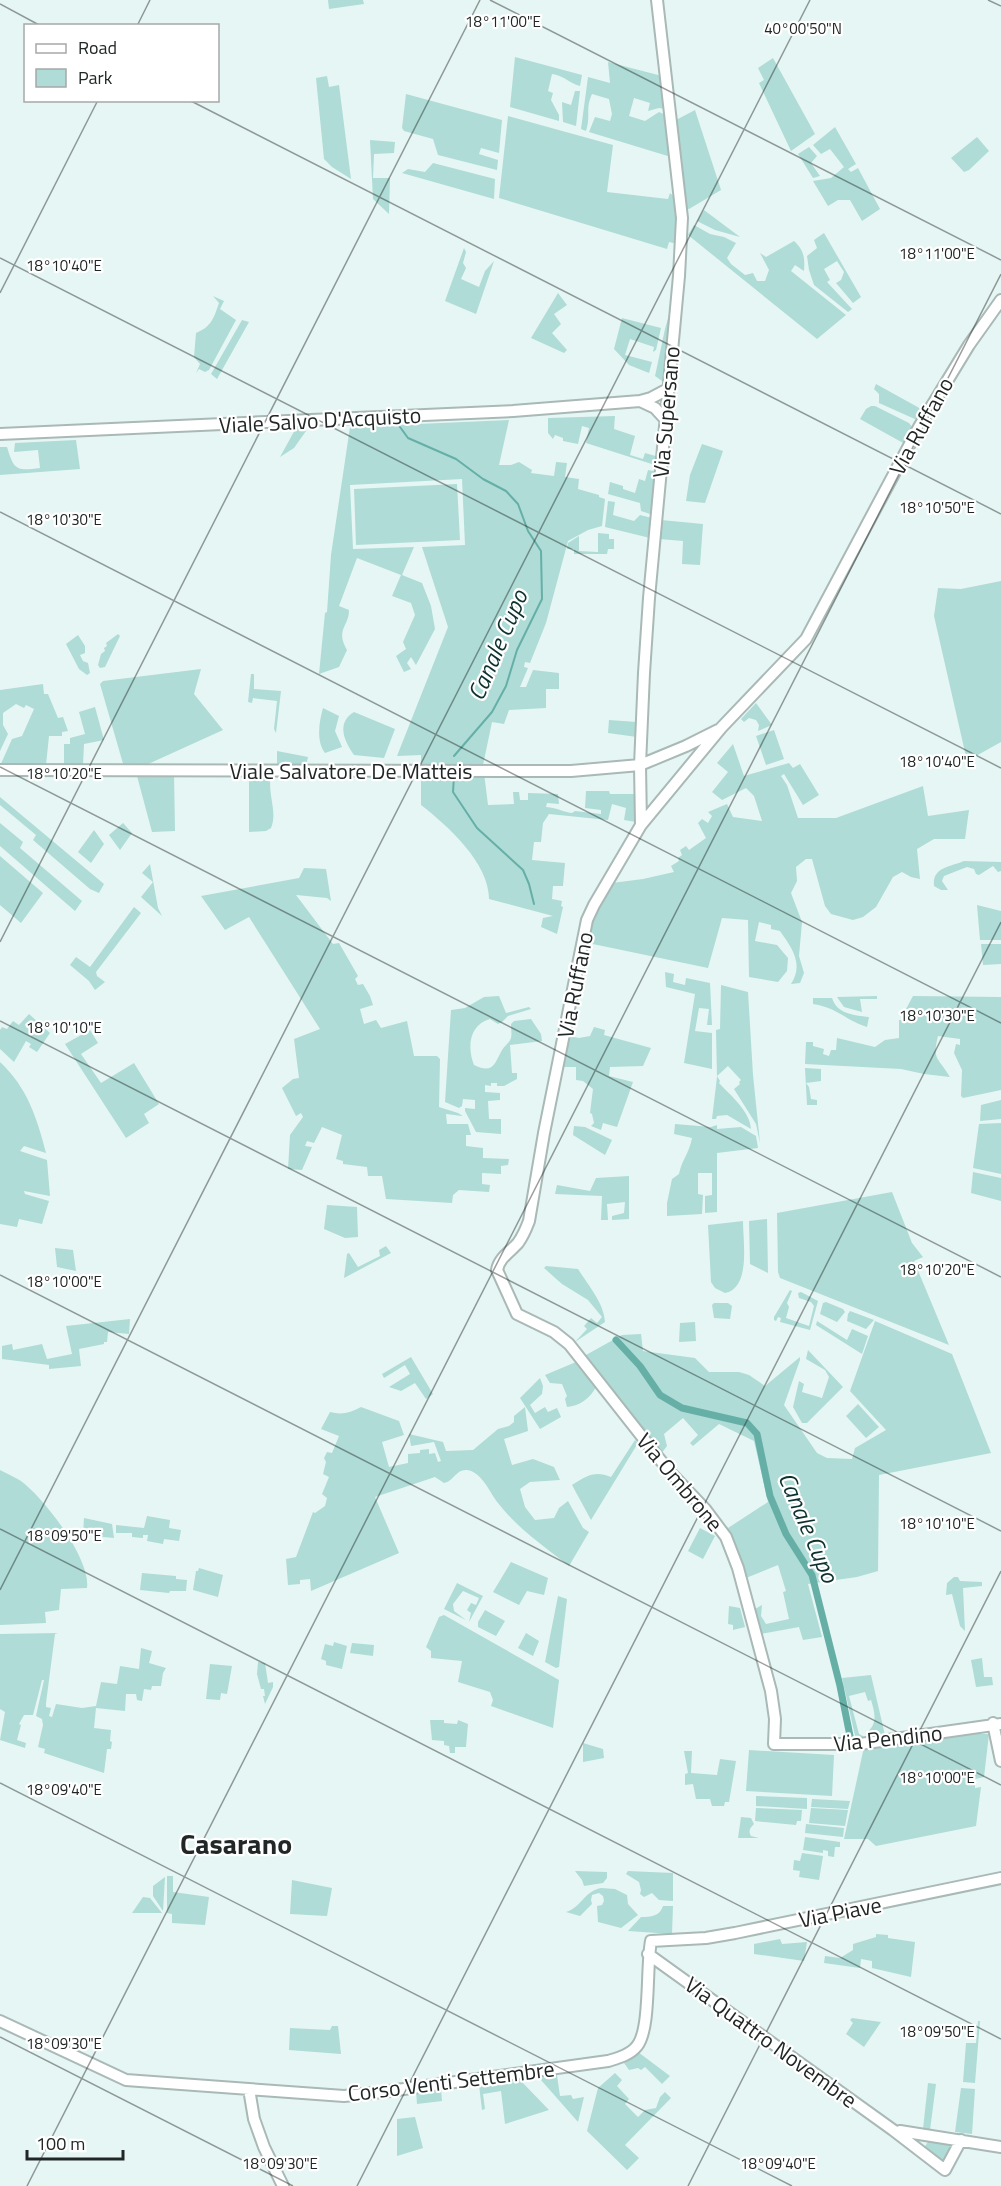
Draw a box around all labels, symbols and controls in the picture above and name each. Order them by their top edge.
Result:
text: 18°11'00"E [465,10,541,33]
text: 40°00'50"N [764,17,842,40]
legend [24,24,219,102]
text: Road [78,34,117,61]
text: Park [78,64,113,91]
text: 18°11'00"E [899,242,975,265]
text: 18°10'40"E [26,254,102,277]
street label: Via Supersano [643,345,689,479]
street label: Via Ruffano [880,371,962,481]
street label: Viale Salvo D'Acquisto [218,398,422,442]
text: 18°10'50"E [899,496,975,519]
text: 18°10'30"E [26,508,102,531]
water label: Canale Cupo [458,583,537,706]
text: 18°10'40"E [899,750,975,773]
street label: Viale Salvatore De Matteis [229,754,473,788]
text: 18°10'20"E [26,762,102,785]
street label: Via Ruffano [548,929,602,1041]
text: 18°10'30"E [899,1004,975,1027]
text: 18°10'10"E [26,1016,102,1039]
text: 18°10'20"E [899,1258,975,1281]
text: 18°10'00"E [26,1270,102,1293]
street label: Via Ombrone [628,1425,732,1539]
water label: Canale Cupo [770,1466,849,1589]
text: 18°10'10"E [899,1512,975,1535]
text: 18°09'50"E [26,1524,102,1547]
street label: Via Pendino [832,1715,944,1761]
text: 18°10'00"E [899,1766,975,1789]
text: 18°09'40"E [26,1778,102,1801]
district label: Casarano [180,1822,292,1865]
street label: Via Piave [796,1887,884,1937]
street label: Via Quattro Novembre [678,1968,864,2116]
text: 18°09'50"E [899,2020,975,2043]
text: 18°09'30"E [26,2032,102,2055]
street label: Corso Venti Settembre [346,2051,556,2111]
scale bar [27,2123,123,2161]
text: 100 m [36,2130,85,2157]
text: 18°09'30"E [242,2152,318,2175]
text: 18°09'40"E [740,2152,816,2175]

